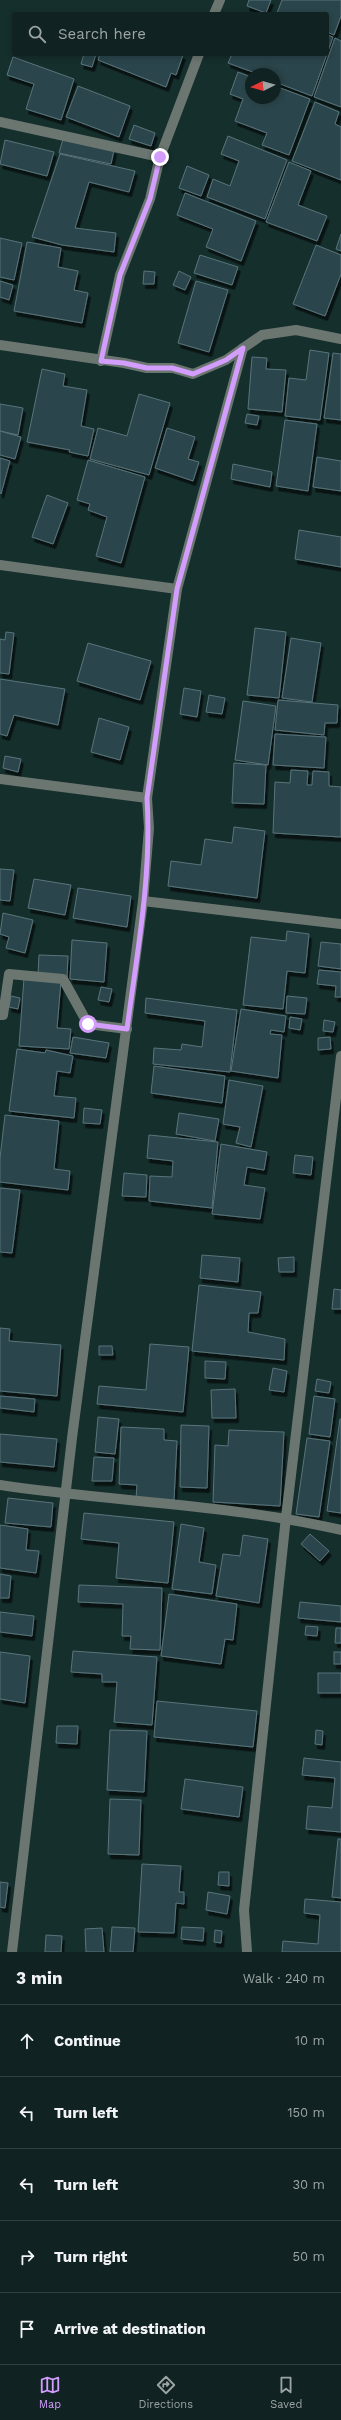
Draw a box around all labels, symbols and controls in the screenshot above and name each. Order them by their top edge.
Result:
search box [12,12,329,56]
icon: search [26,23,48,45]
text: Search here [58,25,146,43]
north arrow [245,68,281,104]
route end [151,148,169,166]
route start [79,1015,97,1033]
text: 3 min [16,1968,62,1988]
text: Walk · 240 m [243,1971,325,1986]
icon: ahead [16,2030,38,2052]
text: Continue [54,2032,121,2050]
text: 10 m [295,2033,325,2048]
icon: left [16,2102,38,2124]
text: Turn left [54,2104,118,2122]
text: 150 m [287,2105,325,2120]
icon: left [16,2174,38,2196]
text: Turn left [54,2176,118,2194]
text: 30 m [293,2177,325,2192]
icon: right [16,2246,38,2268]
text: Turn right [54,2248,127,2266]
text: 50 m [293,2249,325,2264]
icon: arrive [16,2318,38,2340]
text: Arrive at destination [54,2320,206,2338]
tab: Map [39,2374,61,2411]
tab: Directions [139,2374,193,2411]
tab: Saved [270,2374,302,2411]

